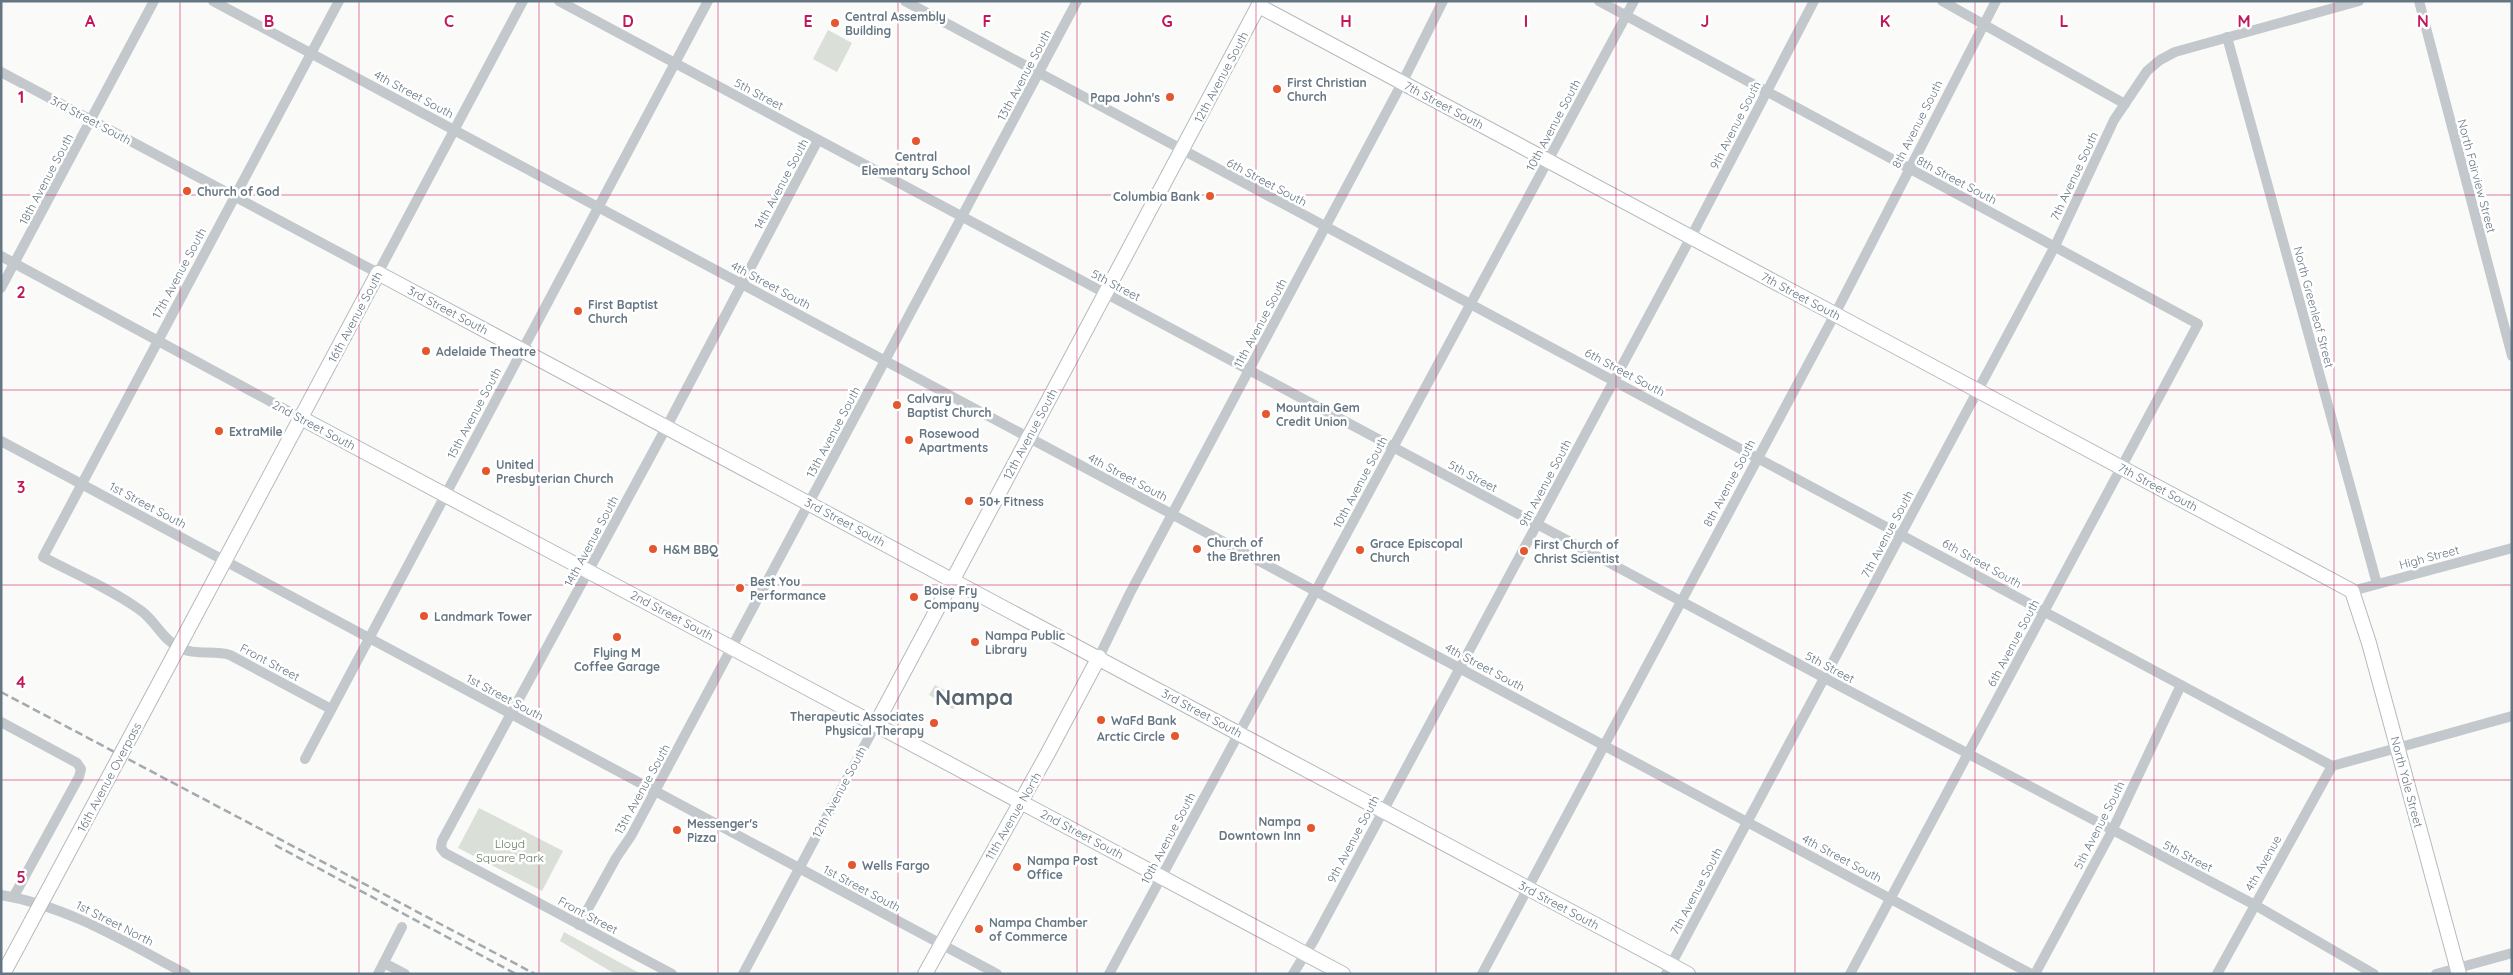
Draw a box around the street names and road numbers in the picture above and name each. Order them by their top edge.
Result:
street label: 13th Avenue South [994,27,1054,123]
street label: 12th Avenue South [1191,29,1251,125]
street label: 4th Street South [372,67,456,121]
street label: 5th Street [732,75,786,113]
street label: 10th Avenue South [1522,77,1584,173]
street label: 7th Street South [1402,78,1486,132]
street label: 9th Avenue South [1706,78,1764,172]
street label: 8th Avenue South [1888,78,1946,170]
street label: 3rd Street South [48,92,134,148]
street label: North Fairview Street [2455,117,2499,235]
street label: 7th Avenue South [2047,129,2101,223]
street label: 18th Avenue South [16,131,76,227]
street label: 14th Avenue South [751,136,811,232]
street label: 8th Street South [1914,153,2000,207]
street label: 6th Street South [1224,155,1310,209]
street label: 17th Avenue South [149,225,209,321]
street label: North Greenleaf Street [2291,245,2337,369]
street label: 4th Street South [729,258,813,312]
street label: 5th Street [1089,266,1143,304]
street label: 16th Avenue South [325,269,385,365]
street label: 7th Street South [1759,269,1843,323]
street label: 11th Avenue South [1230,276,1290,370]
street label: 3rd Street South [405,282,491,338]
street label: 6th Street South [1582,345,1668,399]
street label: 15th Avenue South [444,365,504,461]
street label: 13th Avenue South [803,384,863,480]
street label: 12th Avenue South [1000,386,1060,482]
street label: 2nd Street South [270,397,358,453]
street label: 10th Avenue South [1329,434,1391,530]
street label: 9th Avenue South [1516,437,1574,529]
street label: 8th Avenue South [1700,437,1758,529]
street label: 4th Street South [1086,450,1170,504]
street label: 5th Street [1446,457,1500,495]
street label: 7th Street South [2116,460,2200,514]
street label: 1st Street South [107,478,189,532]
street label: 7th Avenue South [1858,488,1916,580]
street label: 14th Avenue South [561,493,621,589]
street label: 3rd Street South [802,494,888,550]
street label: 6th Street South [1940,535,2024,591]
street label: High Street [2397,542,2461,572]
street label: 2nd Street South [628,587,716,643]
street label: 6th Avenue South [1984,597,2042,689]
street label: Front Street [238,640,302,684]
street label: 4th Street South [1443,640,1527,694]
street label: 5th Street [1803,648,1857,686]
street label: 1st Street South [464,670,546,724]
street label: 3rd Street South [1159,685,1245,741]
street label: 16th Avenue Overpass [74,719,144,834]
street label: North Yale Street [2388,735,2426,829]
street label: 13th Avenue South [611,741,673,837]
street label: 12th Avenue South [809,744,869,840]
street label: 11th Avenue North [982,769,1044,863]
street label: 5th Avenue South [2070,778,2128,872]
street label: 10th Avenue South [1137,790,1199,886]
street label: 9th Avenue South [1324,793,1382,885]
street label: 2nd Street South [1038,806,1126,862]
street label: 4th Street South [1800,831,1884,885]
street label: 4th Avenue [2242,832,2285,894]
street label: 5th Street [2161,837,2215,875]
street label: 7th Avenue South [1667,845,1725,937]
street label: 1st Street South [821,861,903,915]
street label: 3rd Street South [1516,877,1602,933]
street label: Front Street [556,893,620,937]
street label: 1st Street North [74,897,156,949]

